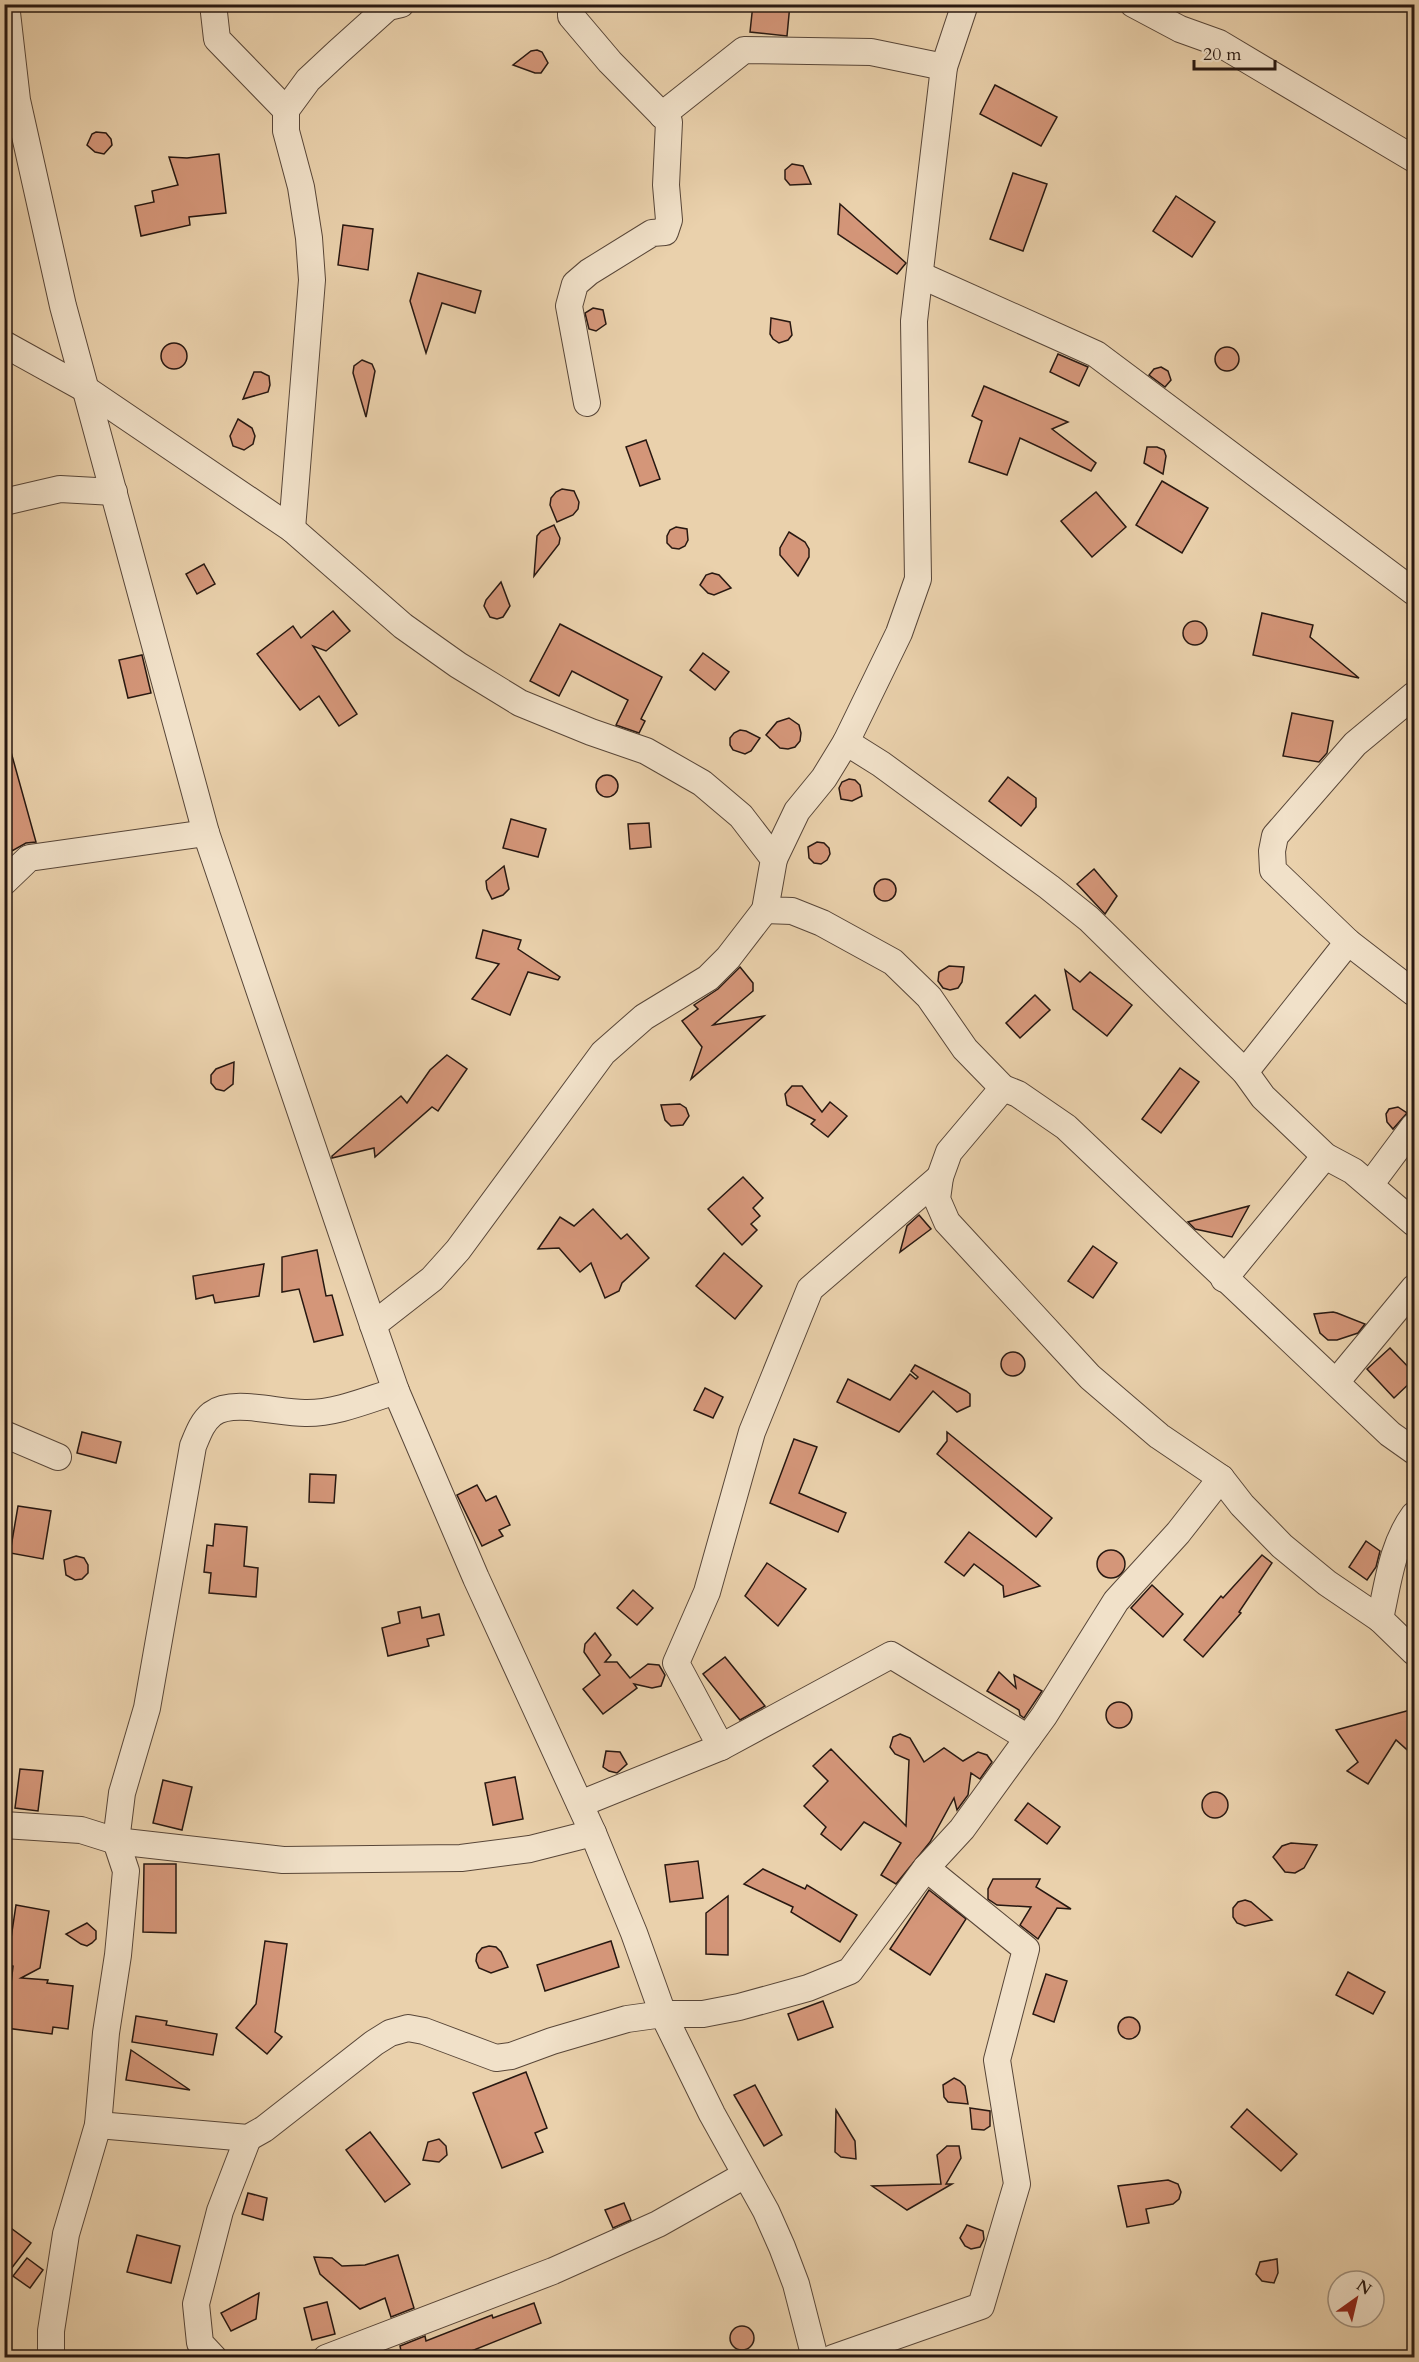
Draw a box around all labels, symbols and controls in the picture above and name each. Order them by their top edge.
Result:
scale bar [1194,33,1275,71]
text: 20 m [1203,42,1242,67]
north arrow [1326,2269,1386,2329]
text: N [1352,2274,1376,2300]

